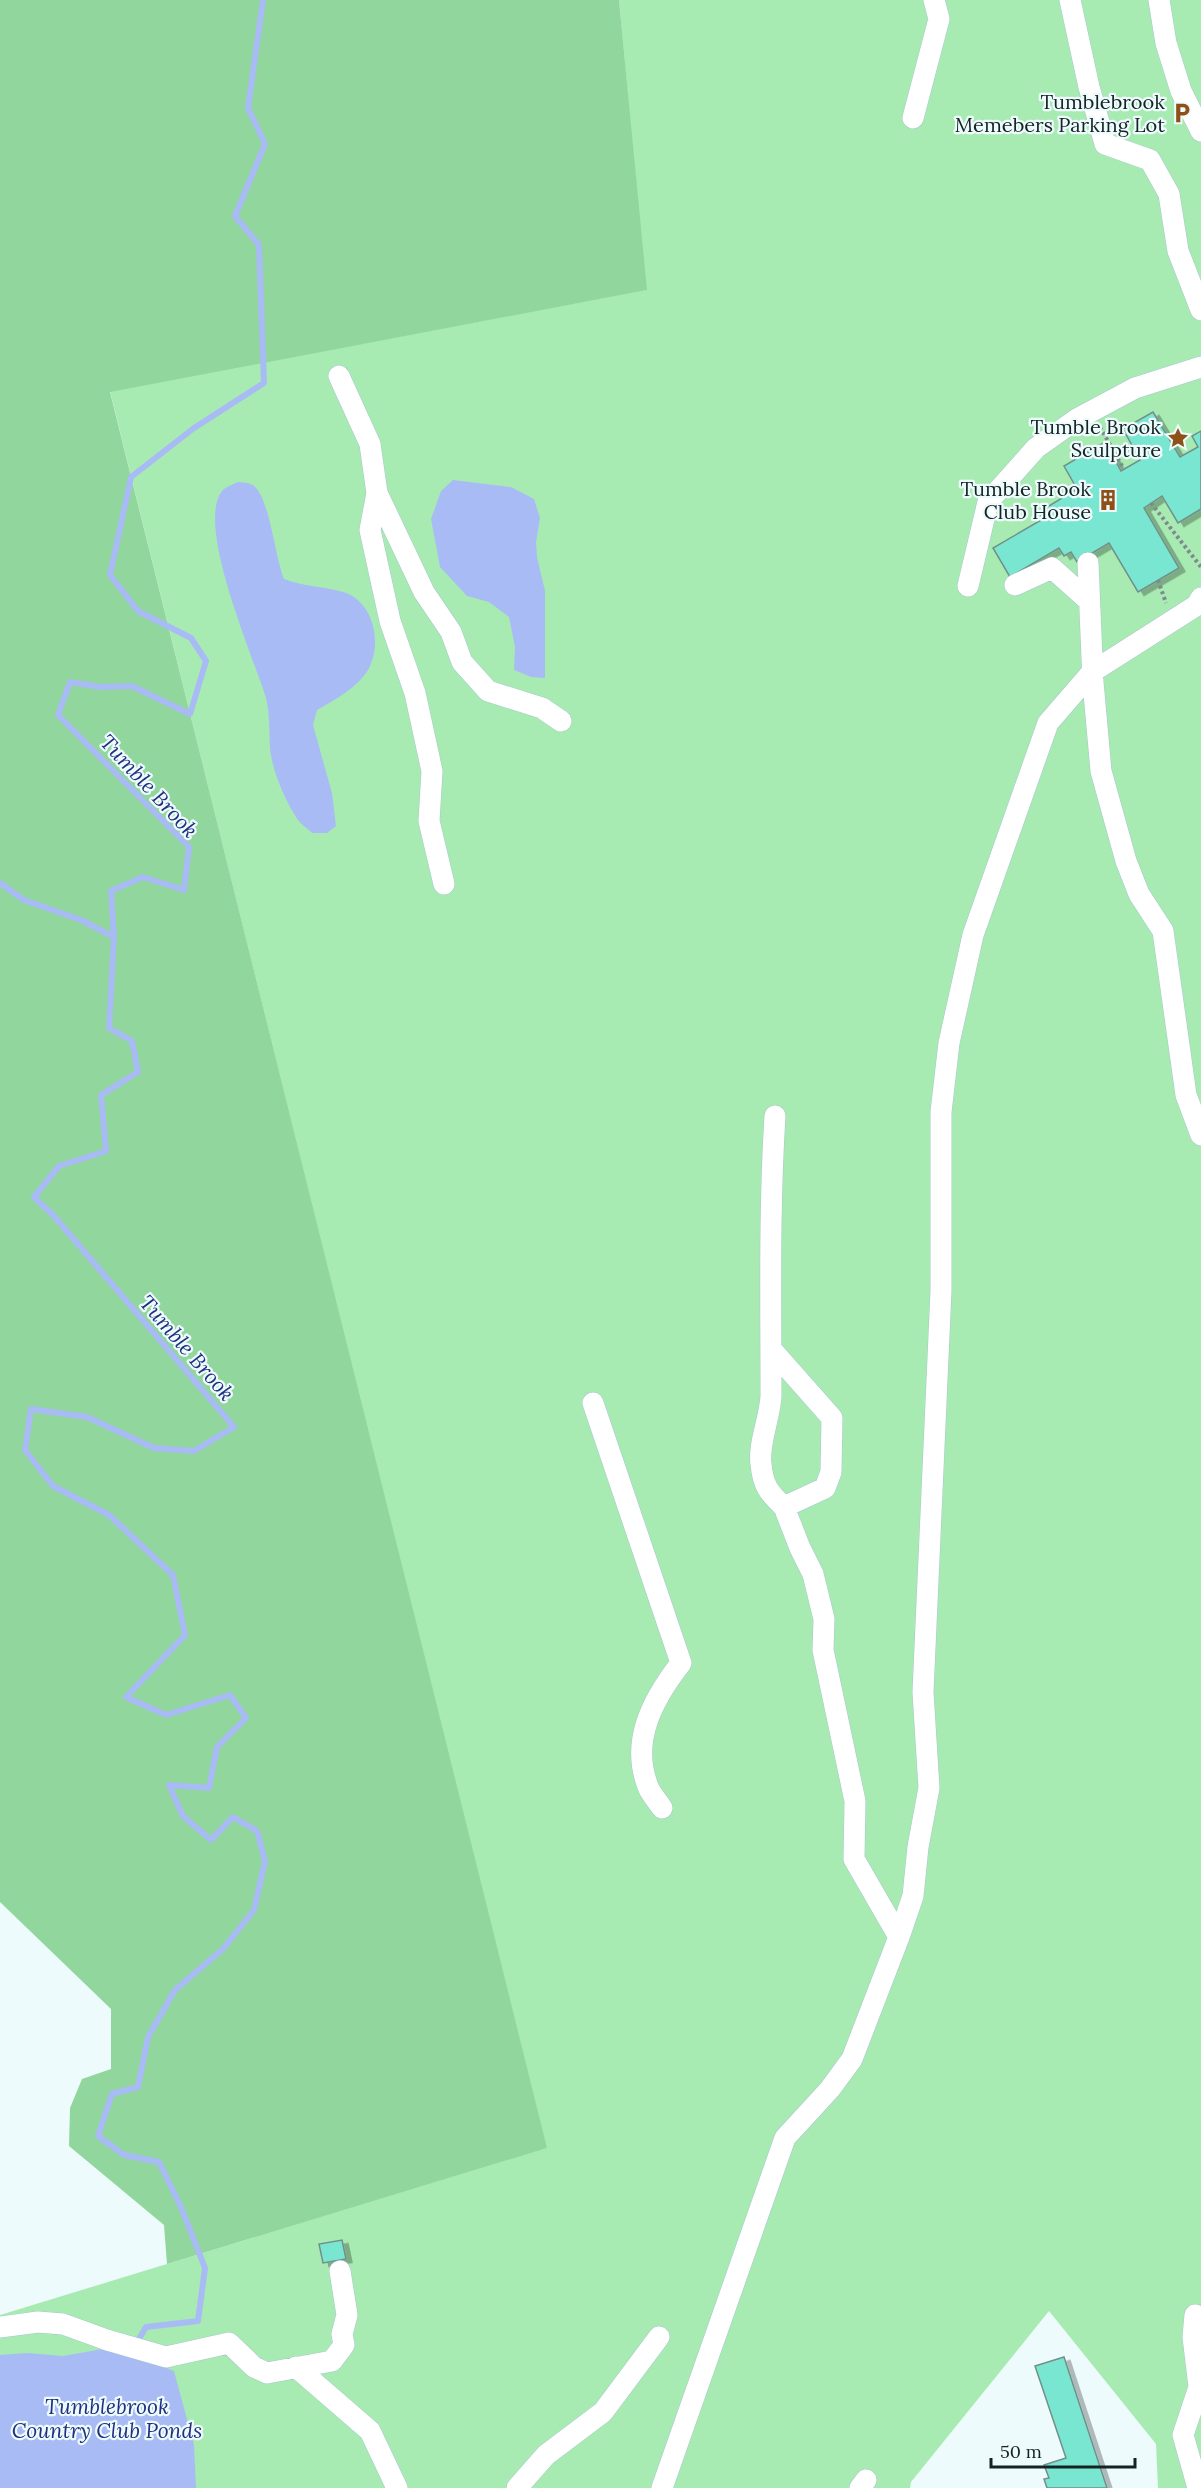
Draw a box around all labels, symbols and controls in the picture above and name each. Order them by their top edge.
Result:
place label: Tumblebrook Memebers Parking Lot [955,89,1165,137]
parking icon: Tumblebrook Memebers Parking Lot [1170,101,1194,125]
place label: Tumble Brook Sculpture [1031,414,1161,462]
place icon: Tumble Brook Sculpture [1166,426,1190,450]
place label: Tumble Brook Club House [961,476,1091,524]
building icon: Tumble Brook Club House [1096,488,1120,512]
water label: Tumble Brook [94,729,204,843]
water label: Tumble Brook [134,1289,240,1407]
water label: Tumblebrook Country Club Ponds [12,2393,202,2444]
scale bar [991,2431,1135,2469]
text: 50 m [1000,2440,1042,2463]

